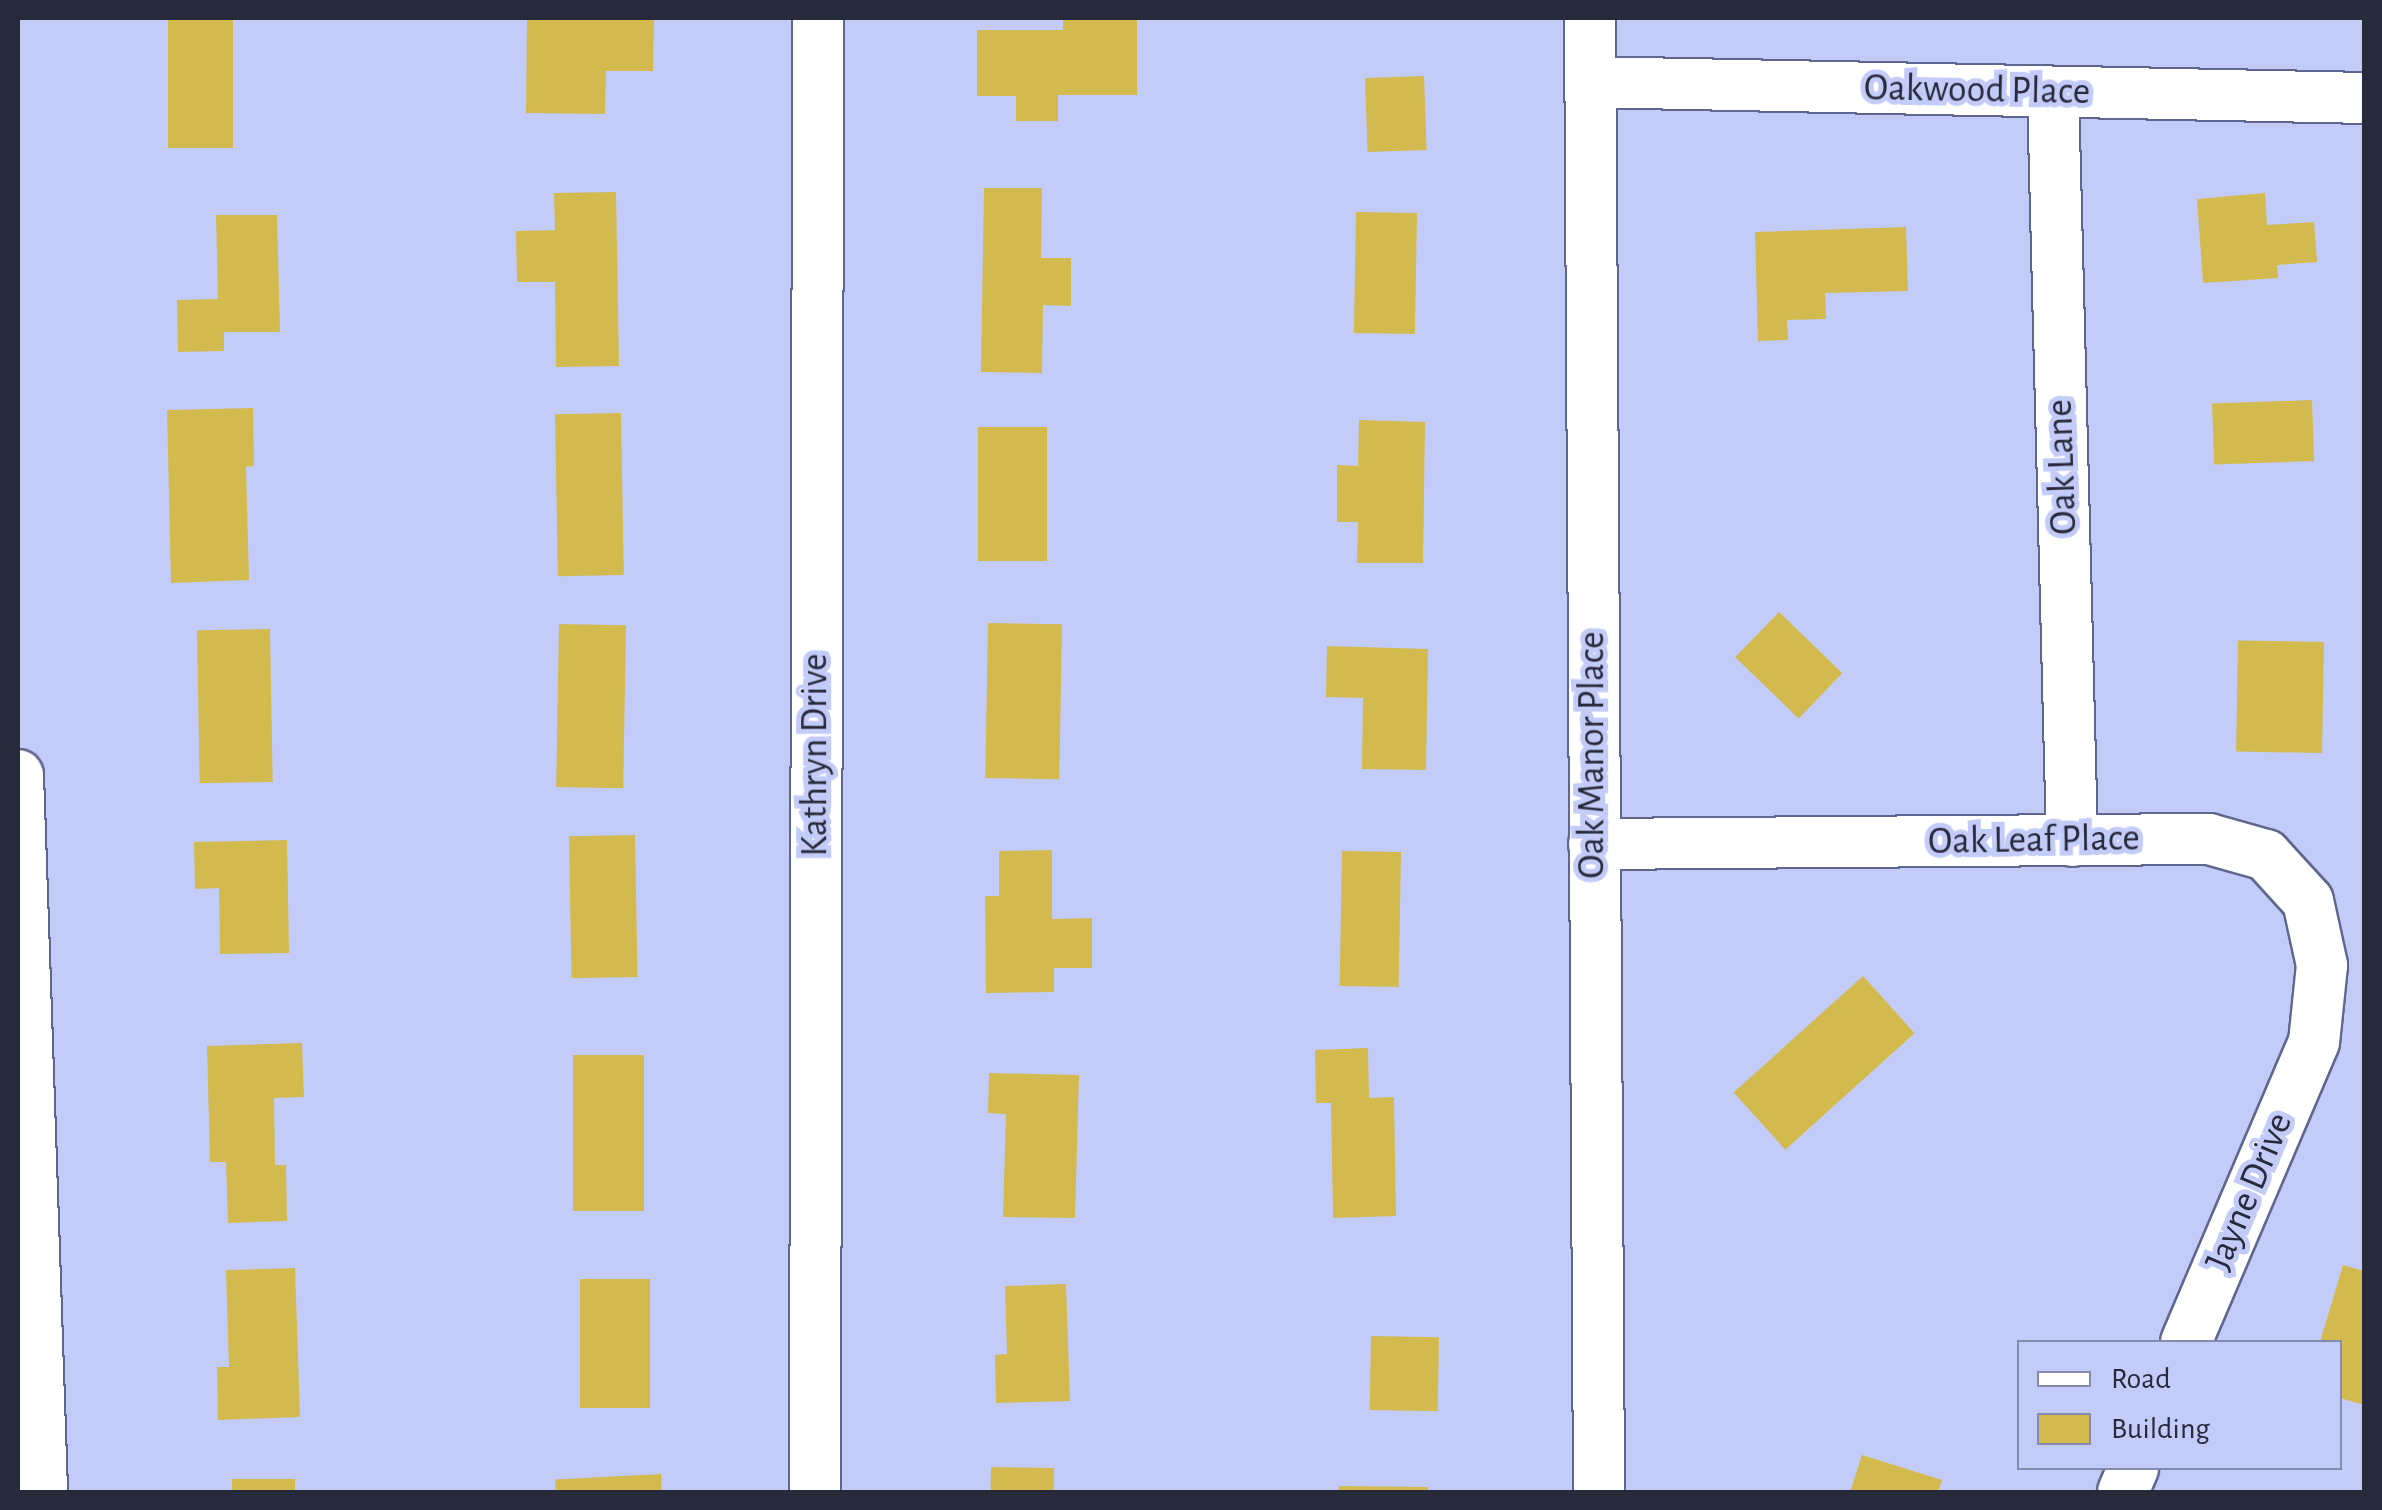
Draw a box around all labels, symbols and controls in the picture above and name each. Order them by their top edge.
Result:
street label: Oakwood Place [1864,66,2090,116]
street label: Oak Lane [2038,399,2088,535]
street label: Oak Manor Place [1570,631,1616,879]
street label: Kathryn Drive [793,653,839,857]
street label: Oak Leaf Place [1928,816,2140,866]
street label: Jayne Drive [2196,1106,2304,1278]
legend [2017,1340,2342,1470]
text: Road [2111,1364,2171,1394]
text: Building [2111,1414,2210,1444]

